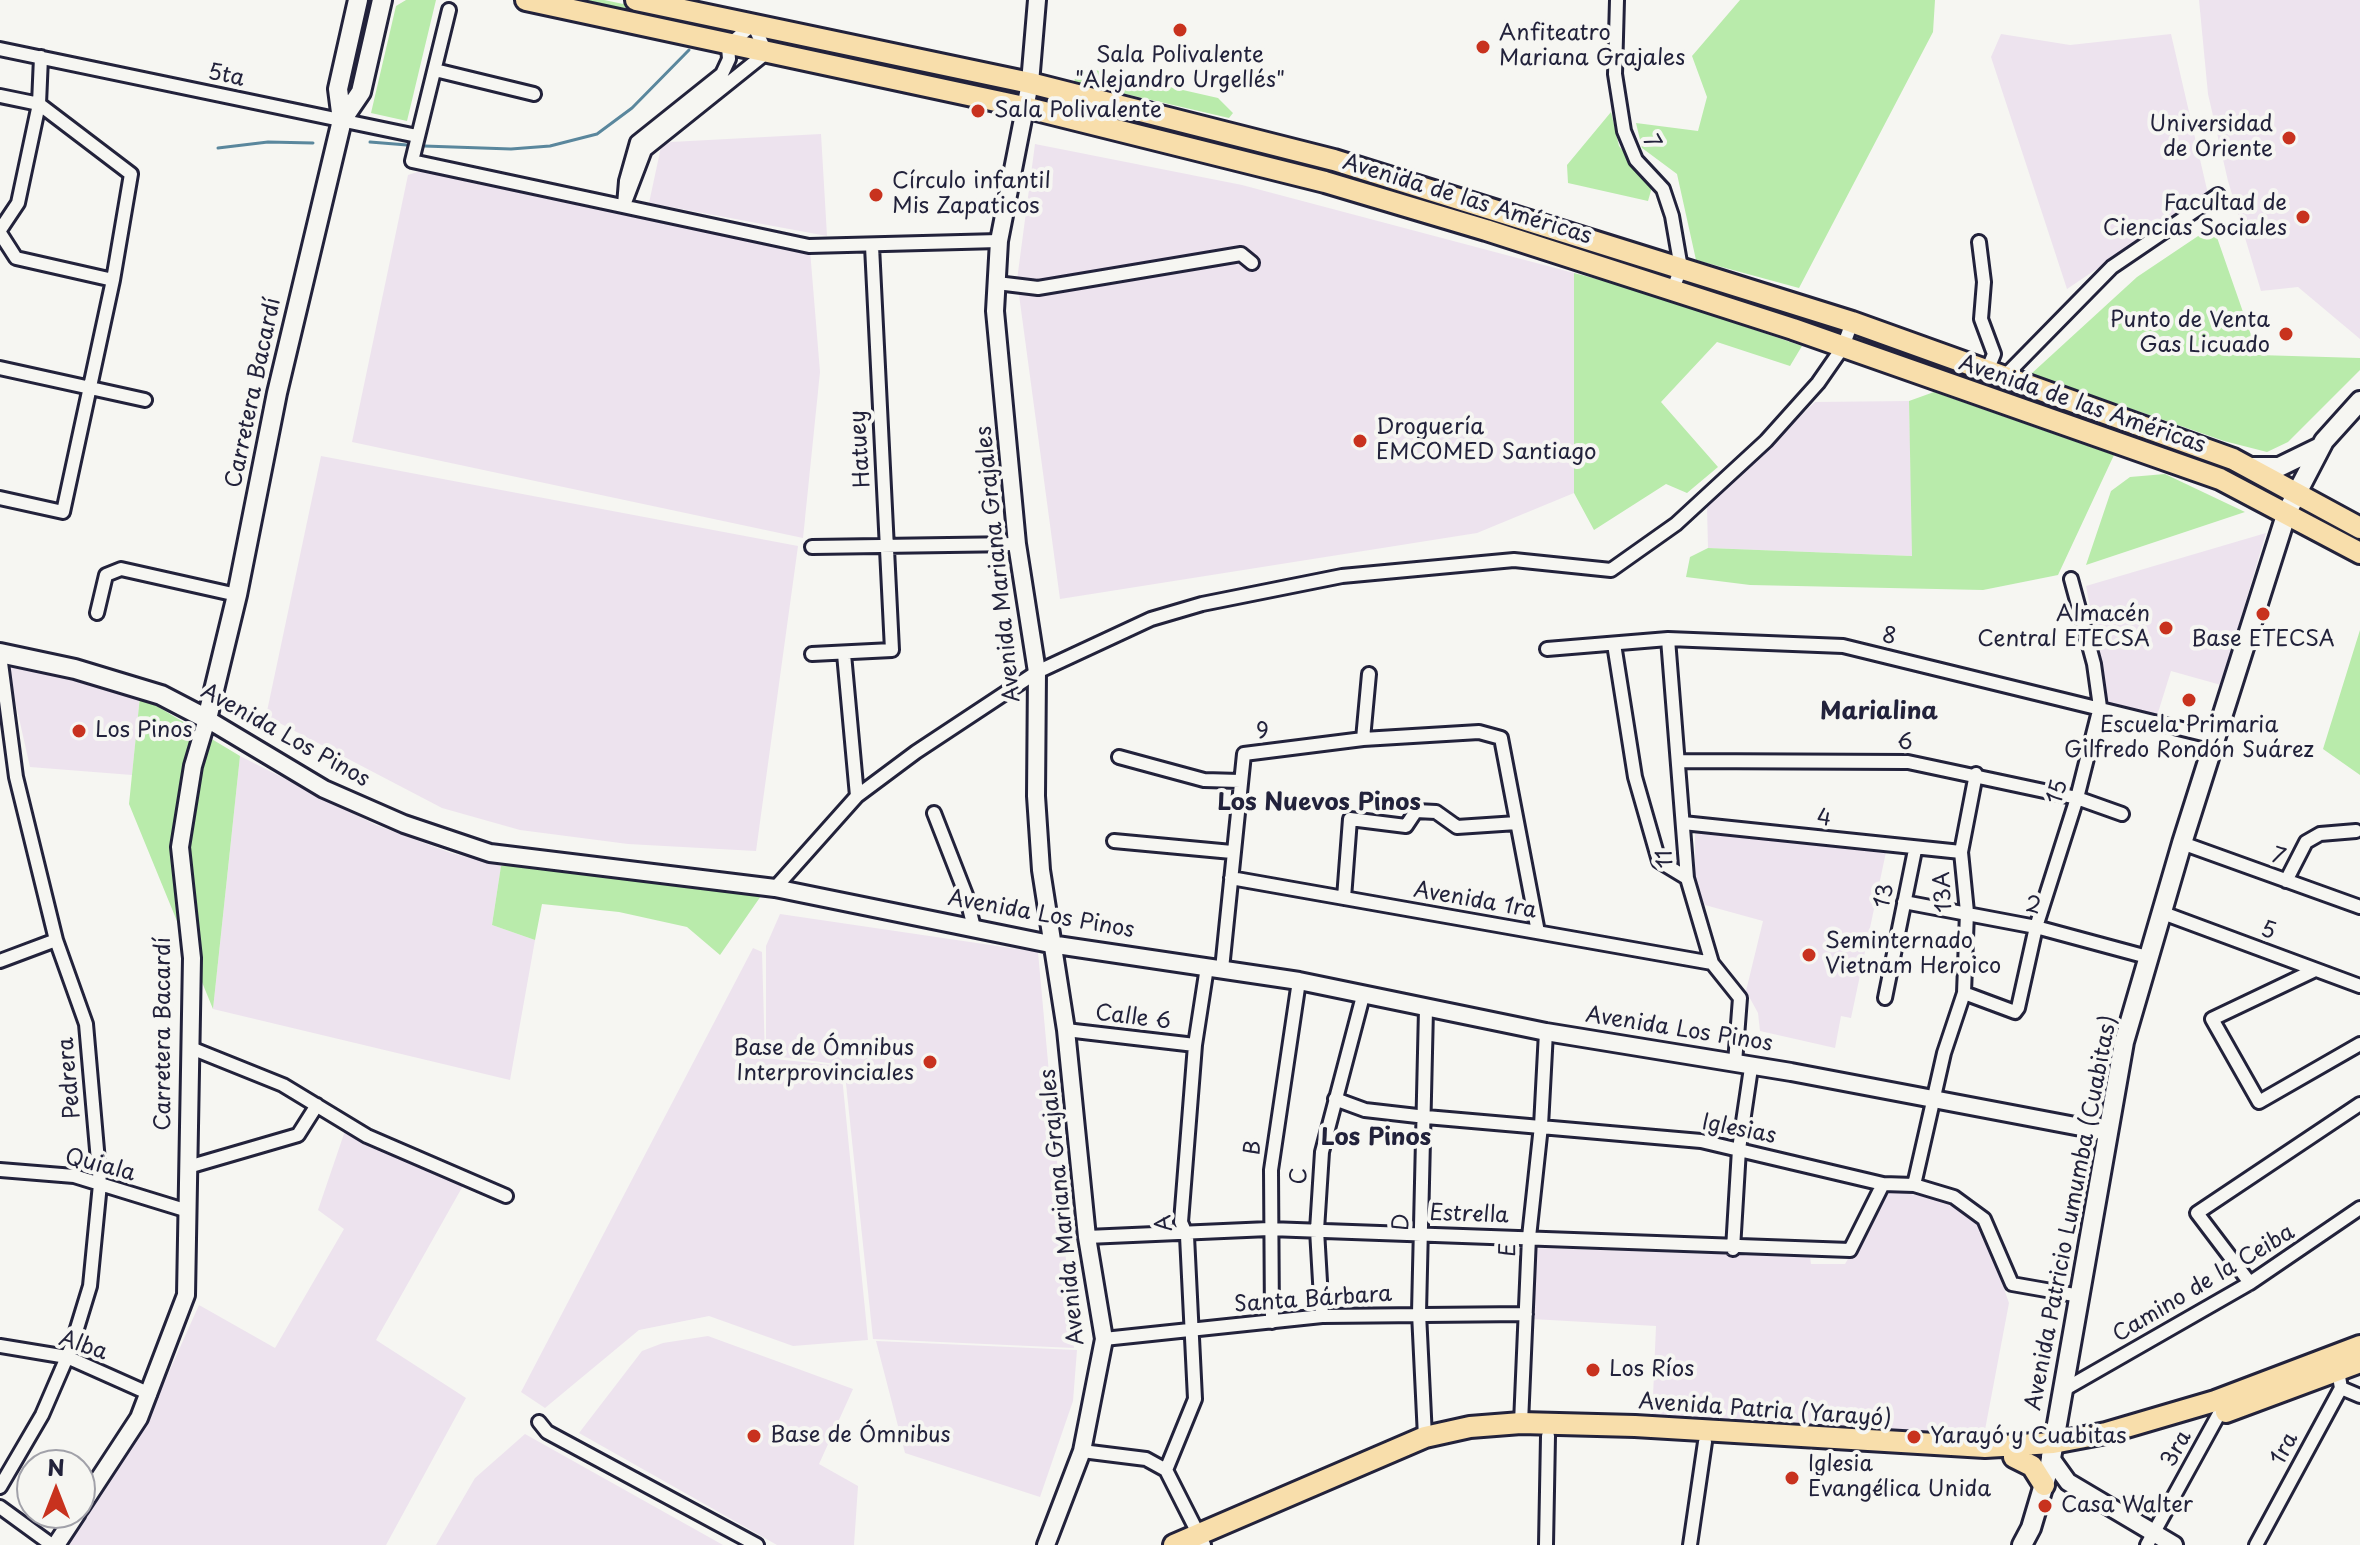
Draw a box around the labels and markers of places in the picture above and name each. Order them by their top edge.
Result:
marker: Sala Polivalente "Alejandro Urgellés" [1171,21,1189,39]
place label: Anfiteatro Mariana Grajales [1499,21,1685,72]
marker: Anfiteatro Mariana Grajales [1474,38,1492,56]
place label: Sala Polivalente "Alejandro Urgellés" [1075,43,1285,94]
place label: Sala Polivalente [994,98,1162,124]
marker: Sala Polivalente [969,102,987,120]
place label: Universidad de Oriente [2149,112,2273,164]
marker: Universidad de Oriente [2280,129,2298,147]
place label: Círculo infantil Mis Zapaticos [892,169,1051,220]
marker: Círculo infantil Mis Zapaticos [867,186,885,204]
place label: Facultad de Ciencias Sociales [2103,191,2287,242]
marker: Facultad de Ciencias Sociales [2294,208,2312,226]
place label: Punto de Venta Gas Licuado [2110,308,2270,360]
marker: Punto de Venta Gas Licuado [2277,325,2295,343]
place label: Droguería EMCOMED Santiago [1376,415,1596,466]
marker: Droguería EMCOMED Santiago [1351,432,1369,450]
place label: Almacén Central ETECSA [1977,602,2150,654]
marker: Base ETECSA [2254,605,2272,623]
marker: Almacén Central ETECSA [2157,619,2175,637]
place label: Base ETECSA [2191,627,2335,653]
marker: Escuela Primaria Gilfredo Rondón Suárez [2180,691,2198,709]
place label: Escuela Primaria Gilfredo Rondón Suárez [2064,713,2314,764]
place label: Los Pinos [95,718,193,744]
marker: Los Pinos [70,722,88,740]
place label: Seminternado Vietnam Heroico [1825,929,2001,980]
marker: Seminternado Vietnam Heroico [1800,946,1818,964]
place label: Base de Ómnibus Interprovinciales [733,1036,914,1088]
marker: Base de Ómnibus Interprovinciales [921,1053,939,1071]
place label: Los Ríos [1609,1357,1694,1383]
marker: Los Ríos [1584,1361,1602,1379]
place label: Base de Ómnibus [770,1423,951,1449]
place label: Yarayó y Cuabitas [1930,1424,2126,1450]
marker: Base de Ómnibus [745,1427,763,1445]
marker: Yarayó y Cuabitas [1905,1428,1923,1446]
place label: Iglesia Evangélica Unida [1808,1452,1991,1504]
marker: Iglesia Evangélica Unida [1783,1469,1801,1487]
place label: Casa Walter [2061,1493,2193,1519]
marker: Casa Walter [2036,1497,2054,1515]

